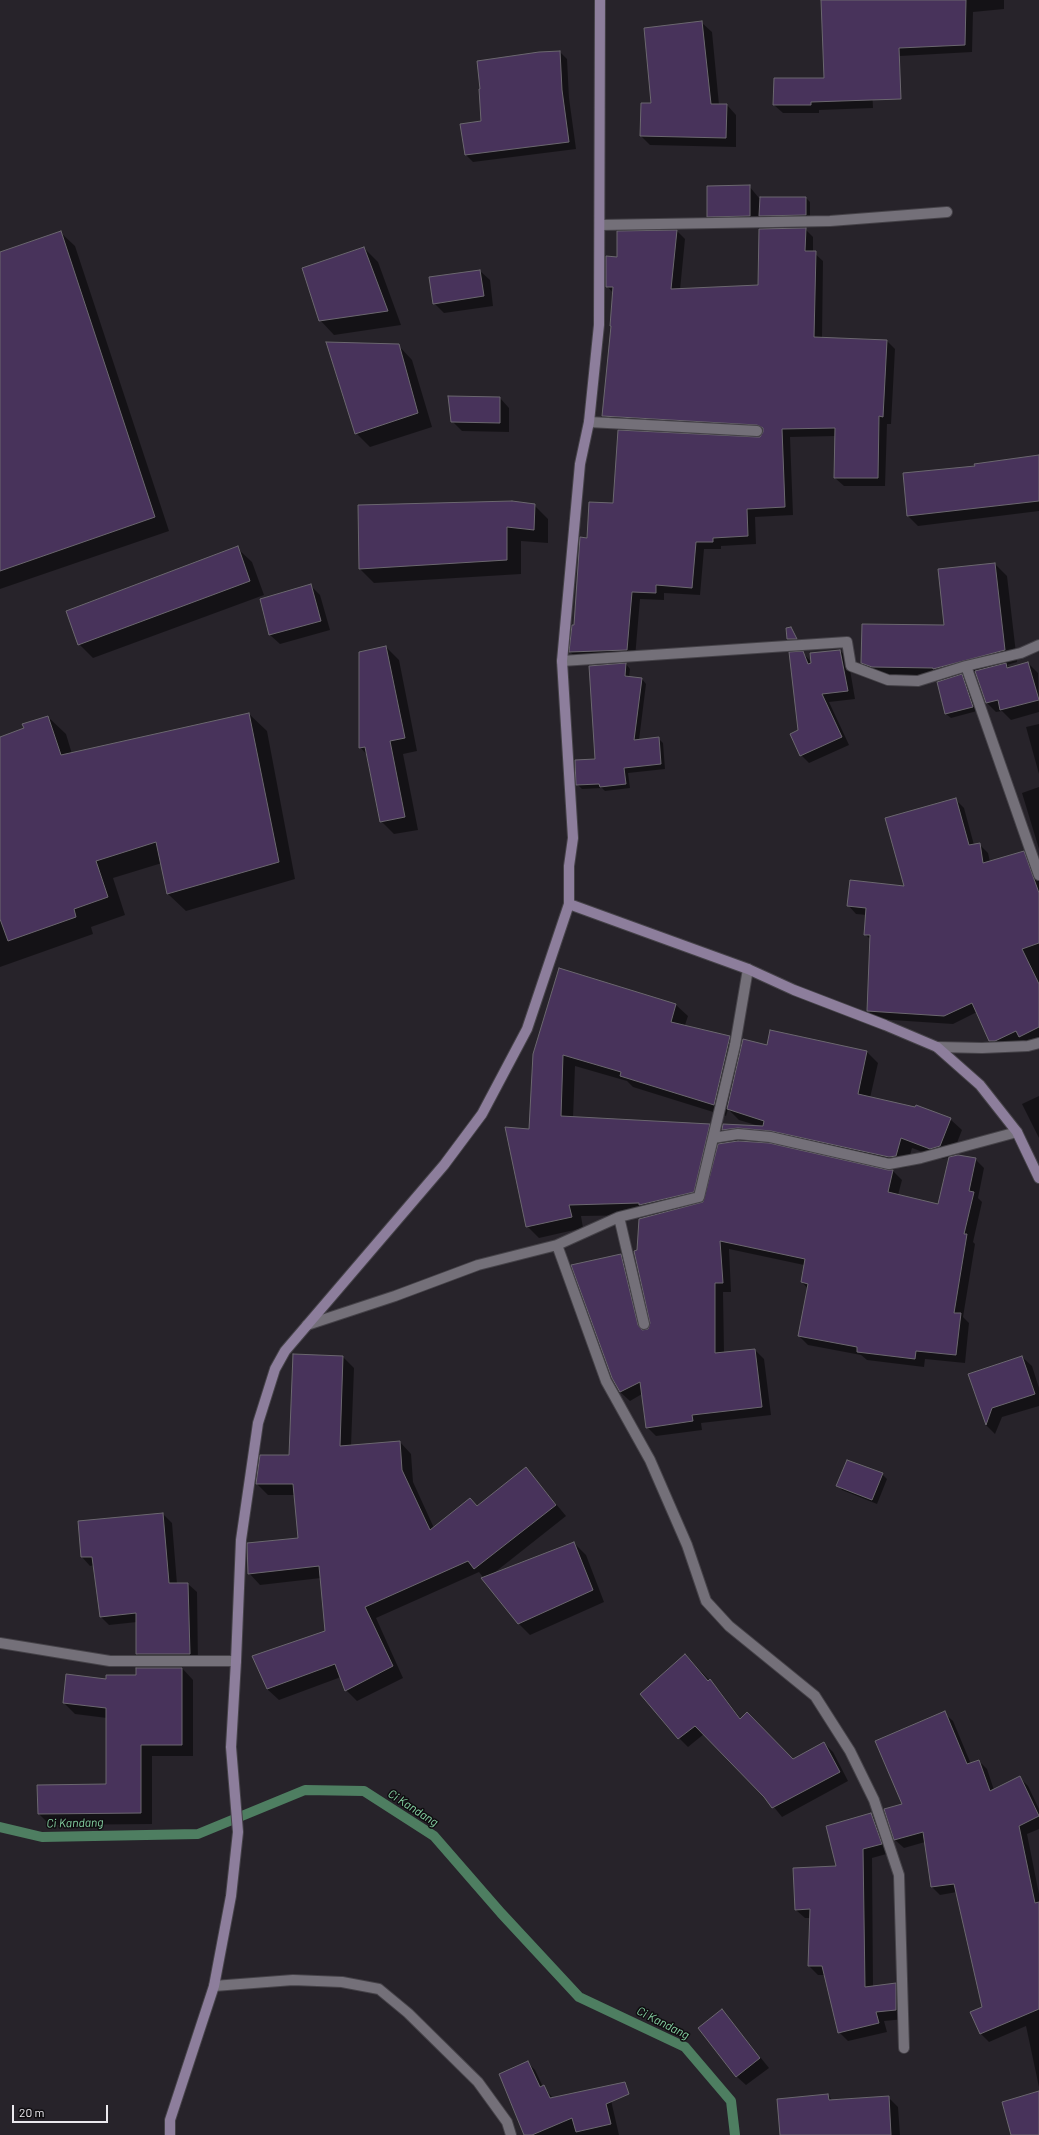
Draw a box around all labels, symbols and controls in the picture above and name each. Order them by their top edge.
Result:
water label: Ci Kandang [385,1786,441,1830]
water label: Ci Kandang [46,1815,104,1831]
water label: Ci Kandang [634,2004,692,2042]
scale bar [14,2097,110,2123]
text: 20 m [19,2105,45,2119]

